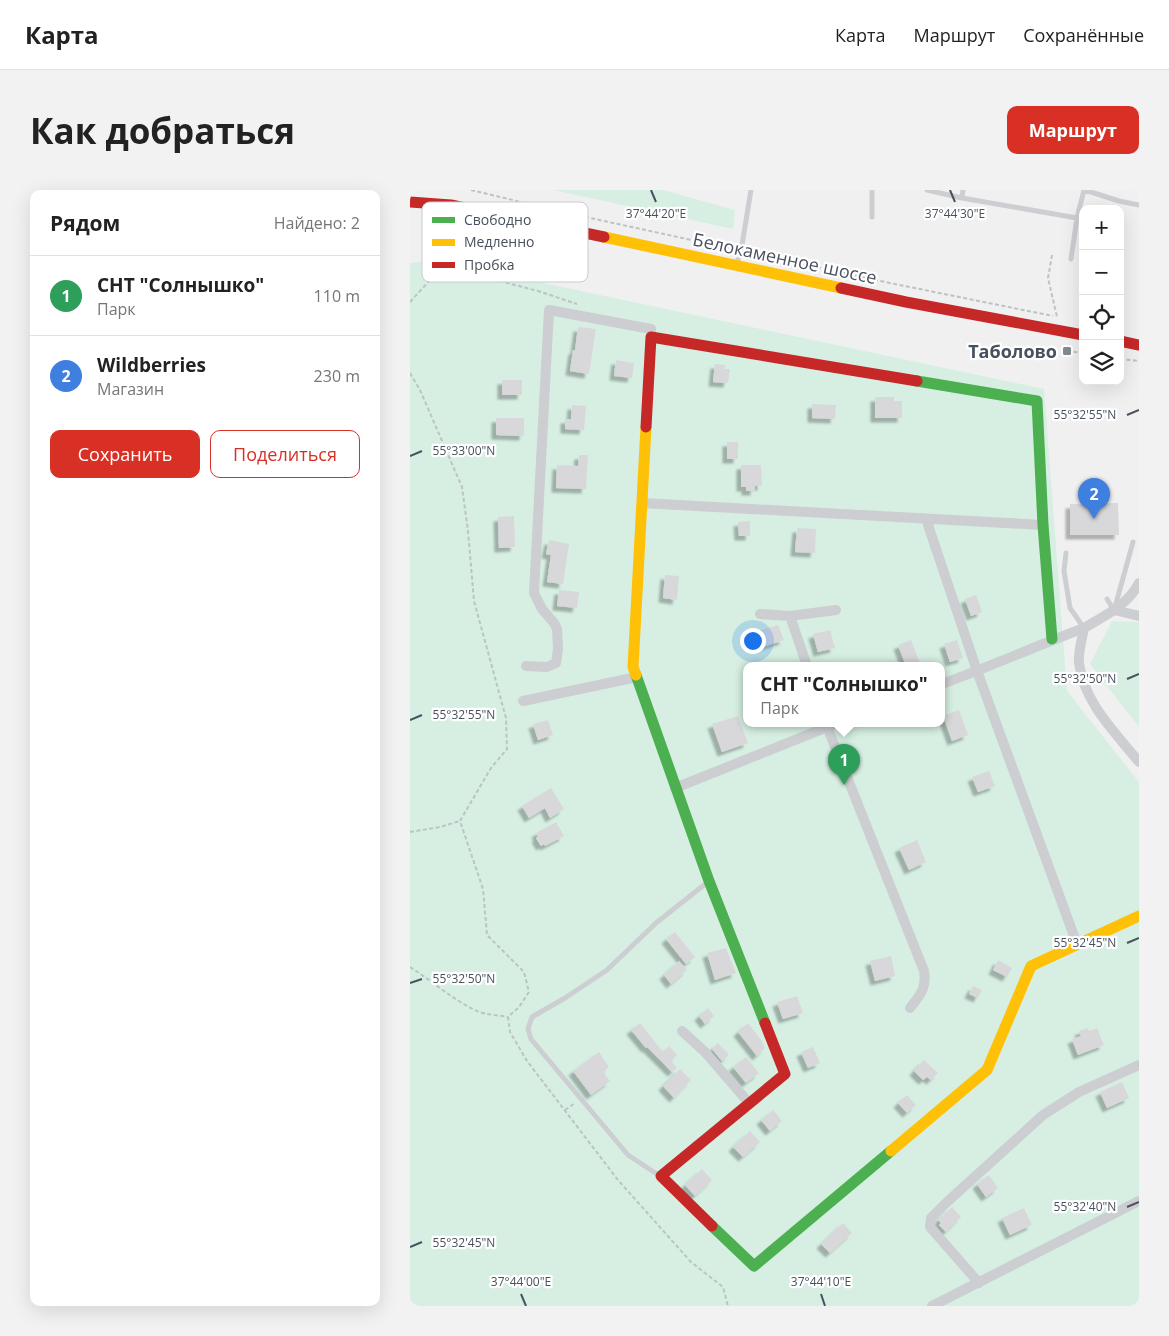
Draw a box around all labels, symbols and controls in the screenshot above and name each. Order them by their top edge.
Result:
text: Карта [25,18,99,51]
text: Карта [835,23,885,47]
text: Маршрут [913,23,995,47]
text: Сохранённые [1023,23,1144,47]
button: Маршрут [1007,106,1139,154]
text: Как добраться [30,107,295,154]
legend [422,202,588,282]
text: 37°44'20"E [626,205,686,222]
text: 37°44'30"E [925,205,985,222]
map controls [1079,205,1124,385]
button: + [1079,205,1124,250]
text: Рядом [50,209,120,237]
text: Свободно [464,210,531,229]
text: Найдено: 2 [274,212,360,234]
street label: Белокаменное шоссе [691,227,879,289]
text: Медленно [464,232,535,251]
button: − [1079,250,1124,295]
text: Пробка [464,255,515,274]
text: СНТ "Солнышко" [97,272,264,298]
text: 1 [61,285,71,307]
text: 110 m [314,285,360,307]
button: locate [1079,295,1124,340]
text: Парк [97,298,136,320]
place label: Таболово [968,339,1057,363]
button: layers [1079,340,1124,385]
marker: Таболово [1061,345,1073,357]
text: Wildberries [97,352,206,378]
text: 2 [61,365,71,387]
text: 230 m [314,365,360,387]
text: Магазин [97,378,164,400]
text: 55°32'55"N [1054,406,1116,423]
button: Сохранить [50,430,200,478]
button: Поделиться [210,430,360,478]
text: 55°33'00"N [433,442,495,459]
pin: 2 [1078,478,1110,519]
your location [740,628,766,654]
popup [743,662,945,727]
text: 55°32'50"N [1054,670,1116,687]
text: СНТ "Солнышко" [760,671,928,697]
text: Парк [760,697,799,719]
text: 55°32'55"N [433,706,495,723]
pin: 1 [828,744,860,785]
text: 55°32'45"N [1054,934,1116,951]
text: 55°32'50"N [433,970,495,987]
text: 55°32'40"N [1054,1198,1116,1215]
text: 55°32'45"N [433,1234,495,1251]
text: 37°44'00"E [491,1273,551,1290]
text: 37°44'10"E [791,1273,851,1290]

